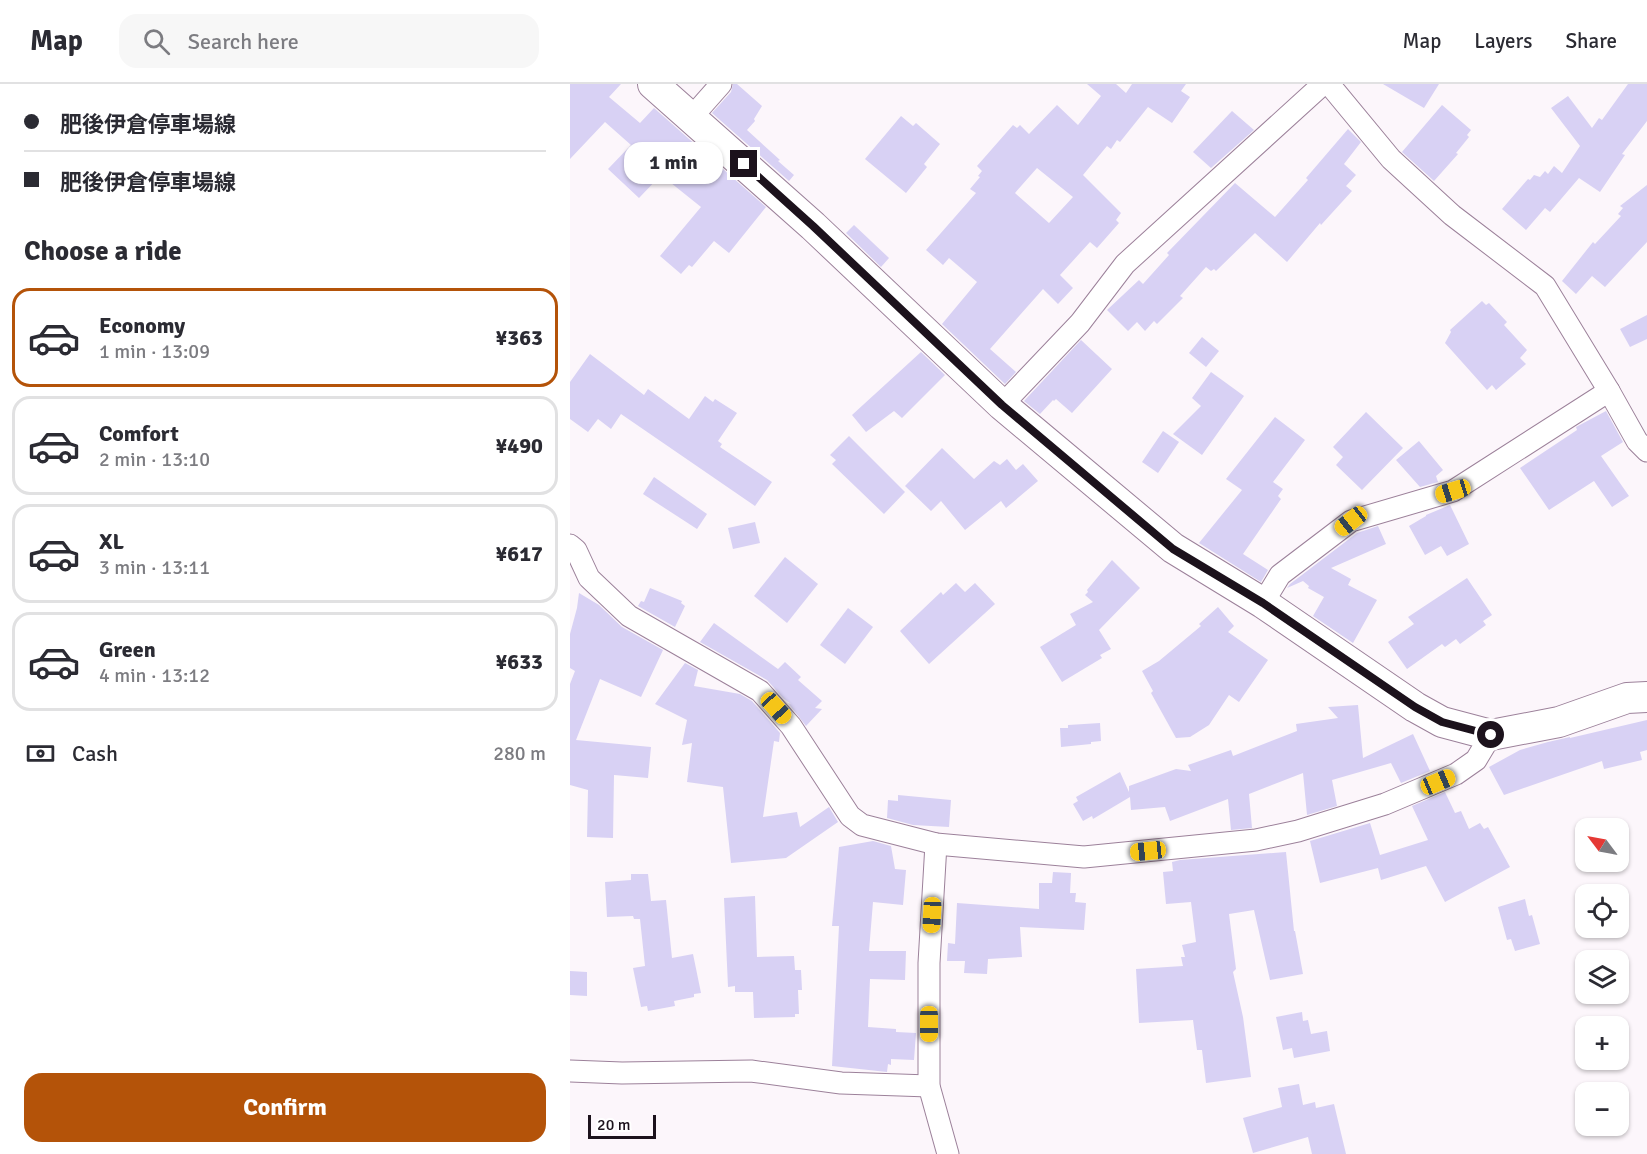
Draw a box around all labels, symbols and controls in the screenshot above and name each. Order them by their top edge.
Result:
search box [119,14,539,68]
text: Map [30,24,83,58]
icon: search [140,25,173,58]
text: Search here [188,28,299,55]
text: Map [1403,28,1441,54]
text: Layers [1474,28,1532,54]
text: Share [1565,28,1617,54]
text: 肥後伊倉停車場線 [60,111,236,138]
callout: 1 min [624,143,723,185]
text: 1 min [649,150,698,175]
route end [730,150,757,177]
text: 肥後伊倉停車場線 [60,169,236,196]
text: Choose a ride [24,235,182,268]
icon: car [27,311,81,365]
text: Economy [99,312,185,339]
text: ¥363 [495,324,543,351]
text: 1 min · 13:09 [99,339,210,364]
icon: car [27,419,81,473]
text: Comfort [99,420,179,447]
text: ¥490 [495,432,543,459]
text: 2 min · 13:10 [99,447,210,472]
car [1433,477,1473,505]
car [1331,503,1371,539]
icon: car [27,527,81,581]
text: XL [99,528,124,555]
text: ¥617 [495,540,543,567]
text: 3 min · 13:11 [99,555,210,580]
icon: car [27,635,81,689]
text: Green [99,636,156,663]
text: ¥633 [495,648,543,675]
text: 4 min · 13:12 [99,663,210,688]
car [757,689,795,727]
route start [1477,721,1504,748]
icon: cash [24,737,57,770]
text: Cash [72,740,118,767]
text: 280 m [493,741,546,766]
car [1418,767,1458,797]
north arrow [1575,818,1629,872]
map controls [1575,818,1629,1136]
car [1129,840,1167,862]
button: locate [1575,884,1629,938]
car [922,897,942,933]
button: layers [1575,950,1629,1004]
car [920,1006,938,1042]
button: + [1575,1016,1629,1070]
button: Confirm [24,1073,546,1142]
button: − [1575,1082,1629,1136]
scale bar [588,1112,656,1140]
text: 20 m [597,1115,631,1135]

